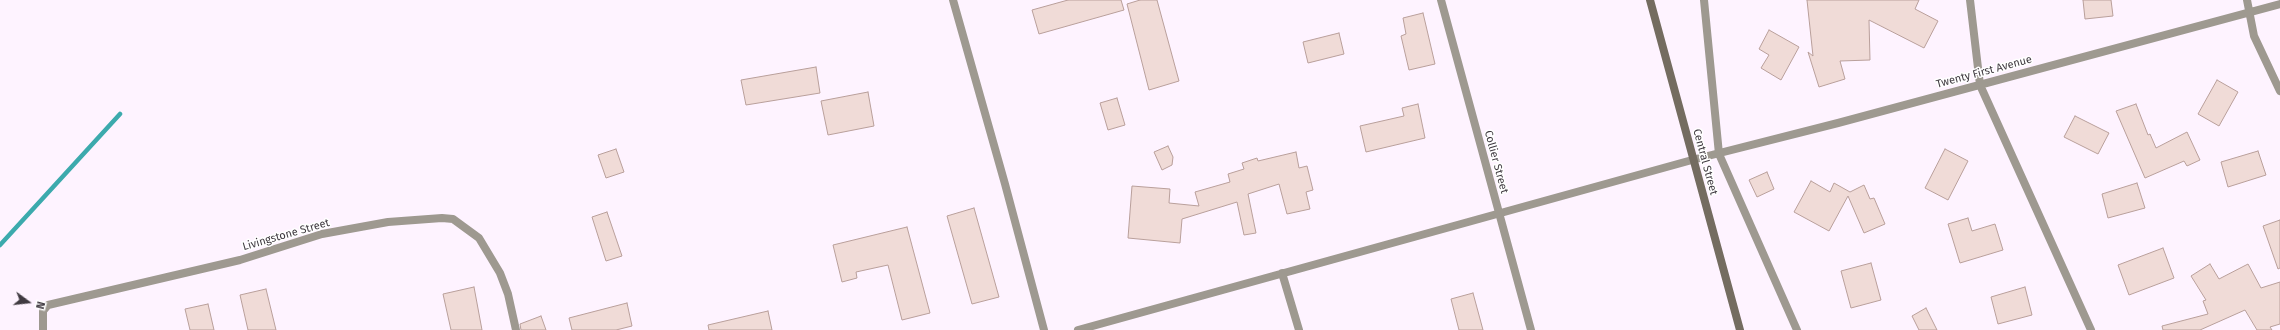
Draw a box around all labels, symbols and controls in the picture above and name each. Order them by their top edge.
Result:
street label: Twenty First Avenue [1935,53,2033,91]
street label: Central Street [1690,127,1720,197]
street label: Collier Street [1481,129,1511,195]
street label: Livingstone Street [241,216,331,254]
north arrow [8,282,48,322]
text: N [33,300,47,310]

